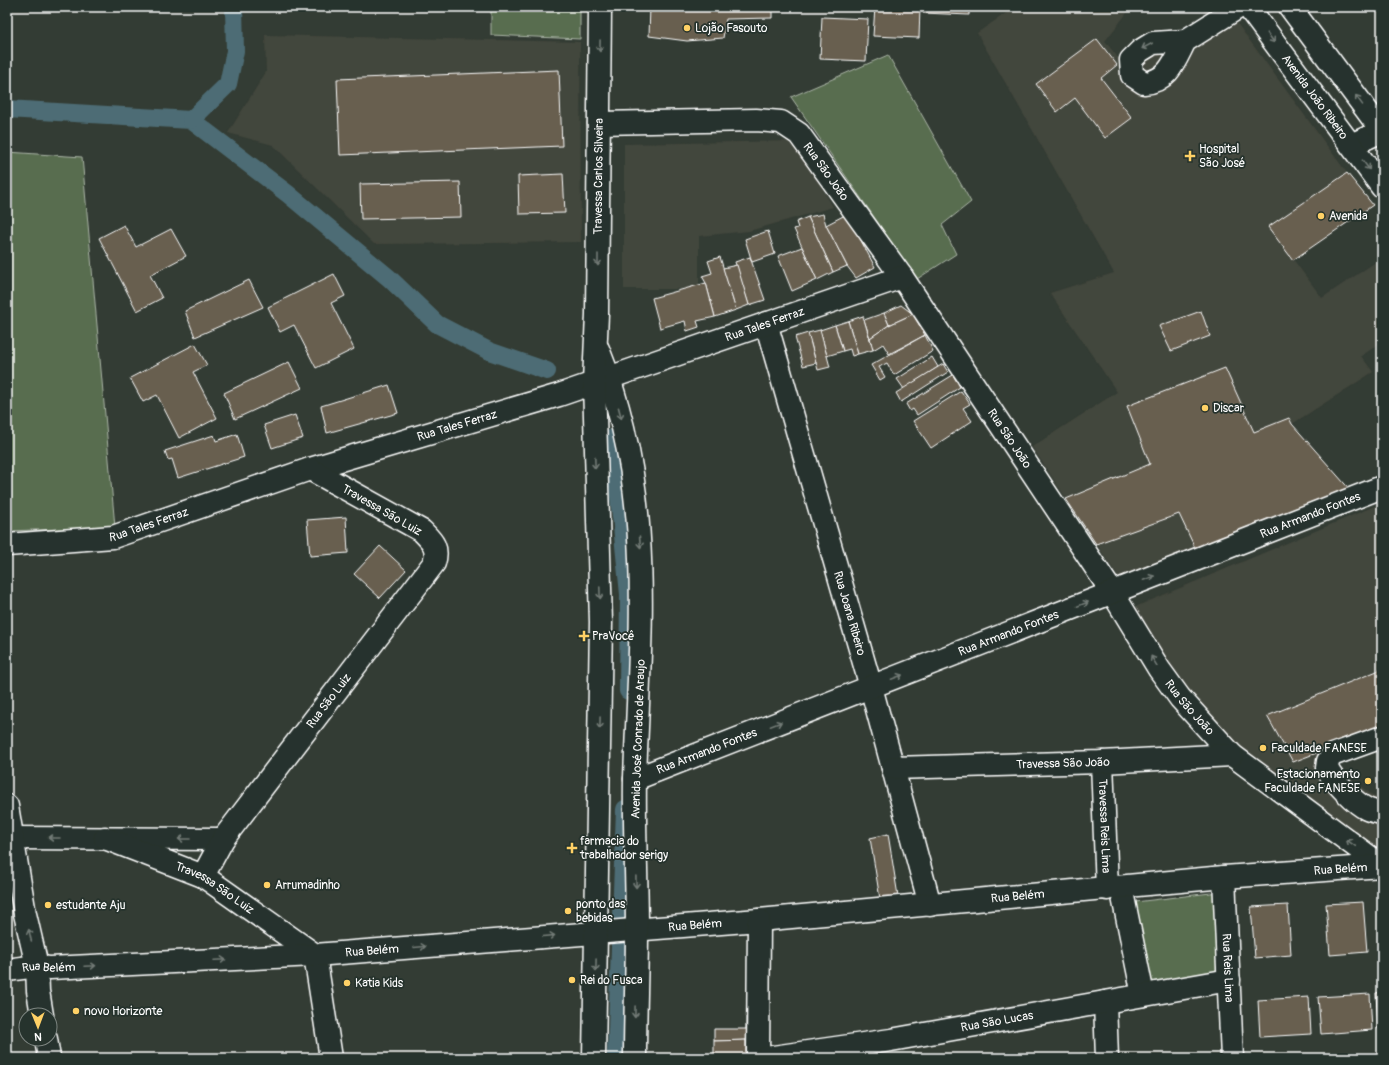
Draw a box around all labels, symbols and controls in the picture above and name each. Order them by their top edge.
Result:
place label: Lojão Fasouto [695,21,768,36]
marker: Lojão Fasouto [682,23,692,33]
one-way arrow [1267,33,1276,44]
one-way arrow [596,39,604,52]
one-way arrow [1141,43,1153,51]
street label: Avenida João Ribeiro [1278,52,1351,143]
one-way arrow [1355,95,1363,106]
street label: Travessa Carlos Silveira [591,118,607,235]
street label: Rua São João [800,140,852,204]
place label: Hospital São José [1199,142,1245,171]
marker: Hospital São José [1184,150,1196,162]
one-way arrow [1361,160,1370,171]
place label: Avenida [1329,209,1368,224]
marker: Avenida [1316,211,1326,221]
one-way arrow [594,253,602,266]
street label: Rua Tales Ferraz [723,304,806,345]
place label: Discar [1213,401,1245,416]
marker: Discar [1200,403,1210,413]
street label: Rua São João [984,406,1035,472]
street label: Rua Tales Ferraz [415,407,499,445]
one-way arrow [617,407,625,420]
one-way arrow [592,456,599,469]
street label: Travessa São Luiz [339,481,424,539]
street label: Rua Armando Fontes [1258,489,1363,542]
street label: Rua Tales Ferraz [109,505,190,545]
one-way arrow [636,535,643,548]
street label: Rua Joana Ribeiro [830,569,869,658]
one-way arrow [1142,573,1154,581]
one-way arrow [597,586,604,599]
one-way arrow [1076,599,1088,607]
street label: Rua Armando Fontes [956,607,1062,660]
place label: PraVocê [592,629,634,644]
marker: PraVocê [579,631,589,641]
one-way arrow [1150,655,1158,667]
street label: Avenida José Conrado de Araujo [628,658,649,819]
street label: Rua São Luiz [303,671,355,731]
one-way arrow [890,672,902,680]
street label: Rua São João [1161,677,1218,739]
one-way arrow [596,716,604,729]
one-way arrow [769,720,781,728]
street label: Rua Armando Fontes [655,725,760,778]
place label: Faculdade FANESE [1271,741,1367,756]
marker: Faculdade FANESE [1258,743,1268,753]
street label: Travessa São João [1016,755,1111,772]
place label: Estacionamento Faculdade FANESE [1264,767,1361,796]
marker: Estacionamento Faculdade FANESE [1363,776,1373,786]
street label: Travessa Reis Lima [1095,779,1113,874]
one-way arrow [48,834,61,842]
place label: farmacia do trabalhador serigy [579,834,668,863]
one-way arrow [178,835,191,843]
one-way arrow [1345,839,1356,847]
marker: farmacia do trabalhador serigy [567,843,577,853]
street label: Travessa São Luiz [173,859,257,918]
street label: Rua Belém [1313,860,1368,879]
one-way arrow [632,875,640,888]
place label: Arrumadinho [275,878,341,893]
marker: Arrumadinho [262,880,272,890]
street label: Rua Belém [990,887,1046,907]
place label: ponto das bebidas [576,897,626,926]
place label: estudante Aju [56,898,126,913]
marker: estudante Aju [43,900,53,910]
marker: ponto das bebidas [563,906,573,916]
street label: Rua Belém [668,916,723,935]
one-way arrow [26,929,33,942]
one-way arrow [542,933,555,940]
street label: Rua Reis Lima [1219,933,1237,1003]
street label: Rua Belém [345,941,400,961]
one-way arrow [413,943,426,950]
one-way arrow [213,956,226,963]
one-way arrow [592,958,600,971]
street label: Rua Belém [21,959,76,976]
one-way arrow [83,962,96,970]
place label: Rei do Fusca [580,973,643,988]
marker: Rei do Fusca [567,975,577,985]
place label: Katia Kids [355,976,404,991]
marker: Katia Kids [342,978,352,988]
place label: novo Horizonte [84,1004,162,1019]
one-way arrow [631,1005,639,1018]
marker: novo Horizonte [71,1006,81,1016]
north arrow [18,1007,58,1047]
street label: Rua São Lucas [960,1008,1035,1035]
text: N [34,1030,42,1043]

